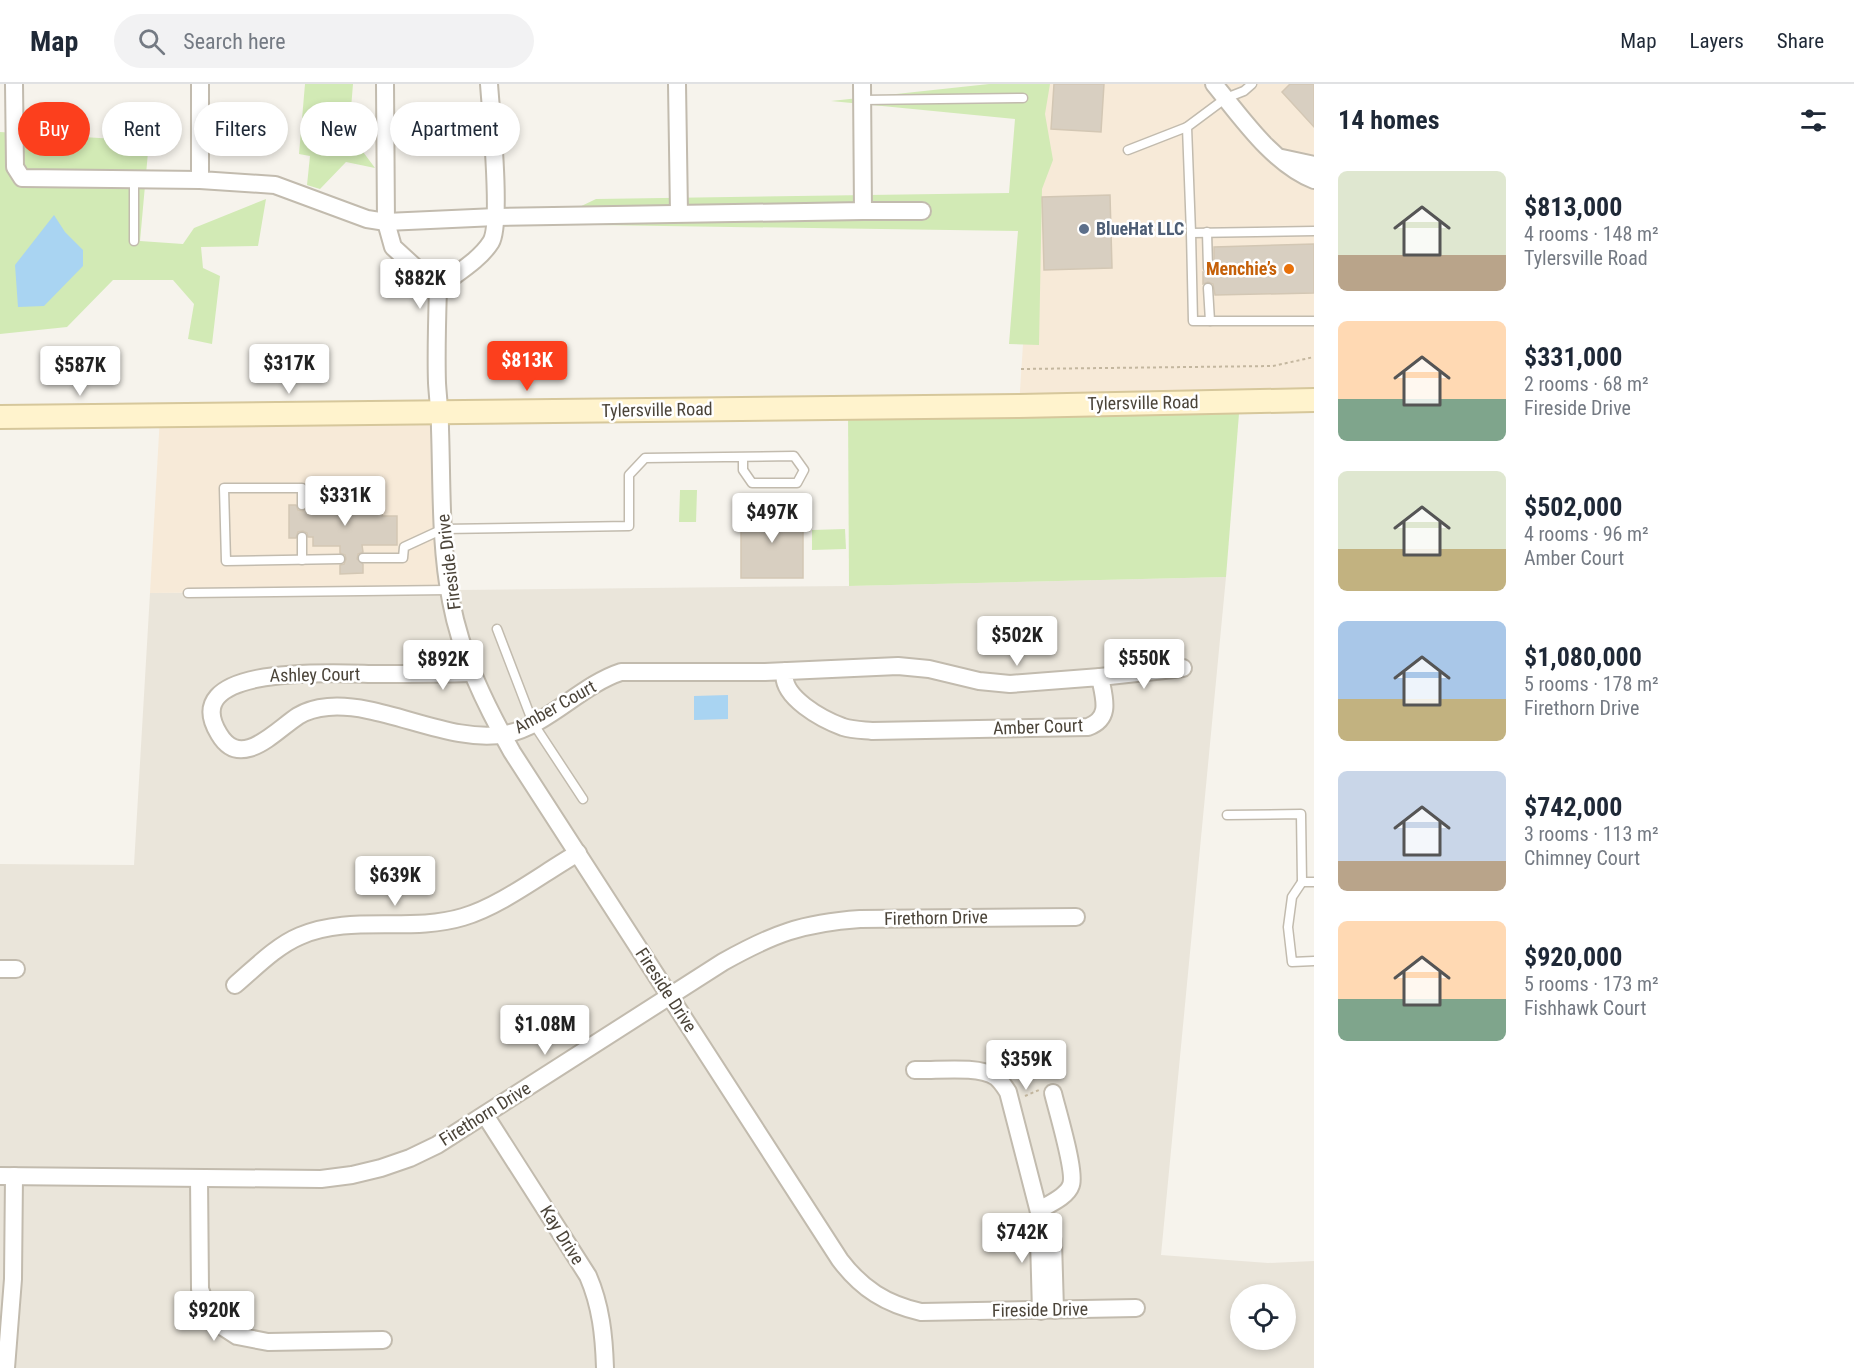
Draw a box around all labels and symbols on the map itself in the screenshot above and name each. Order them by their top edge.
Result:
place label: BlueHat LLC [1096,218,1184,239]
marker: BlueHat LLC [1077,222,1091,236]
place label: Menchie’s [1206,258,1277,279]
pin: $882K [378,259,462,310]
marker: Menchie’s [1282,262,1296,276]
pin: $813K [485,341,569,392]
pin: $317K [247,344,331,395]
pin: $587K [38,346,122,397]
street label: Tylersville Road [1087,391,1199,414]
street label: Tylersville Road [601,398,713,421]
pin: $331K [303,476,387,527]
pin: $497K [730,493,814,544]
street label: Fireside Drive [432,513,465,611]
pin: $502K [975,616,1059,667]
pin: $550K [1102,639,1186,690]
pin: $892K [401,640,485,691]
street label: Ashley Court [270,663,360,686]
street label: Amber Court [510,676,599,738]
street label: Amber Court [993,714,1083,739]
pin: $639K [353,856,437,907]
street label: Firethorn Drive [884,906,988,929]
street label: Fireside Drive [631,944,701,1036]
pin: $1.08M [496,1005,594,1056]
pin: $359K [984,1040,1068,1091]
street label: Firethorn Drive [435,1077,534,1150]
street label: Kay Drive [536,1201,589,1268]
pin: $742K [980,1213,1064,1264]
pin: $920K [172,1291,256,1342]
street label: Fireside Drive [992,1298,1088,1321]

